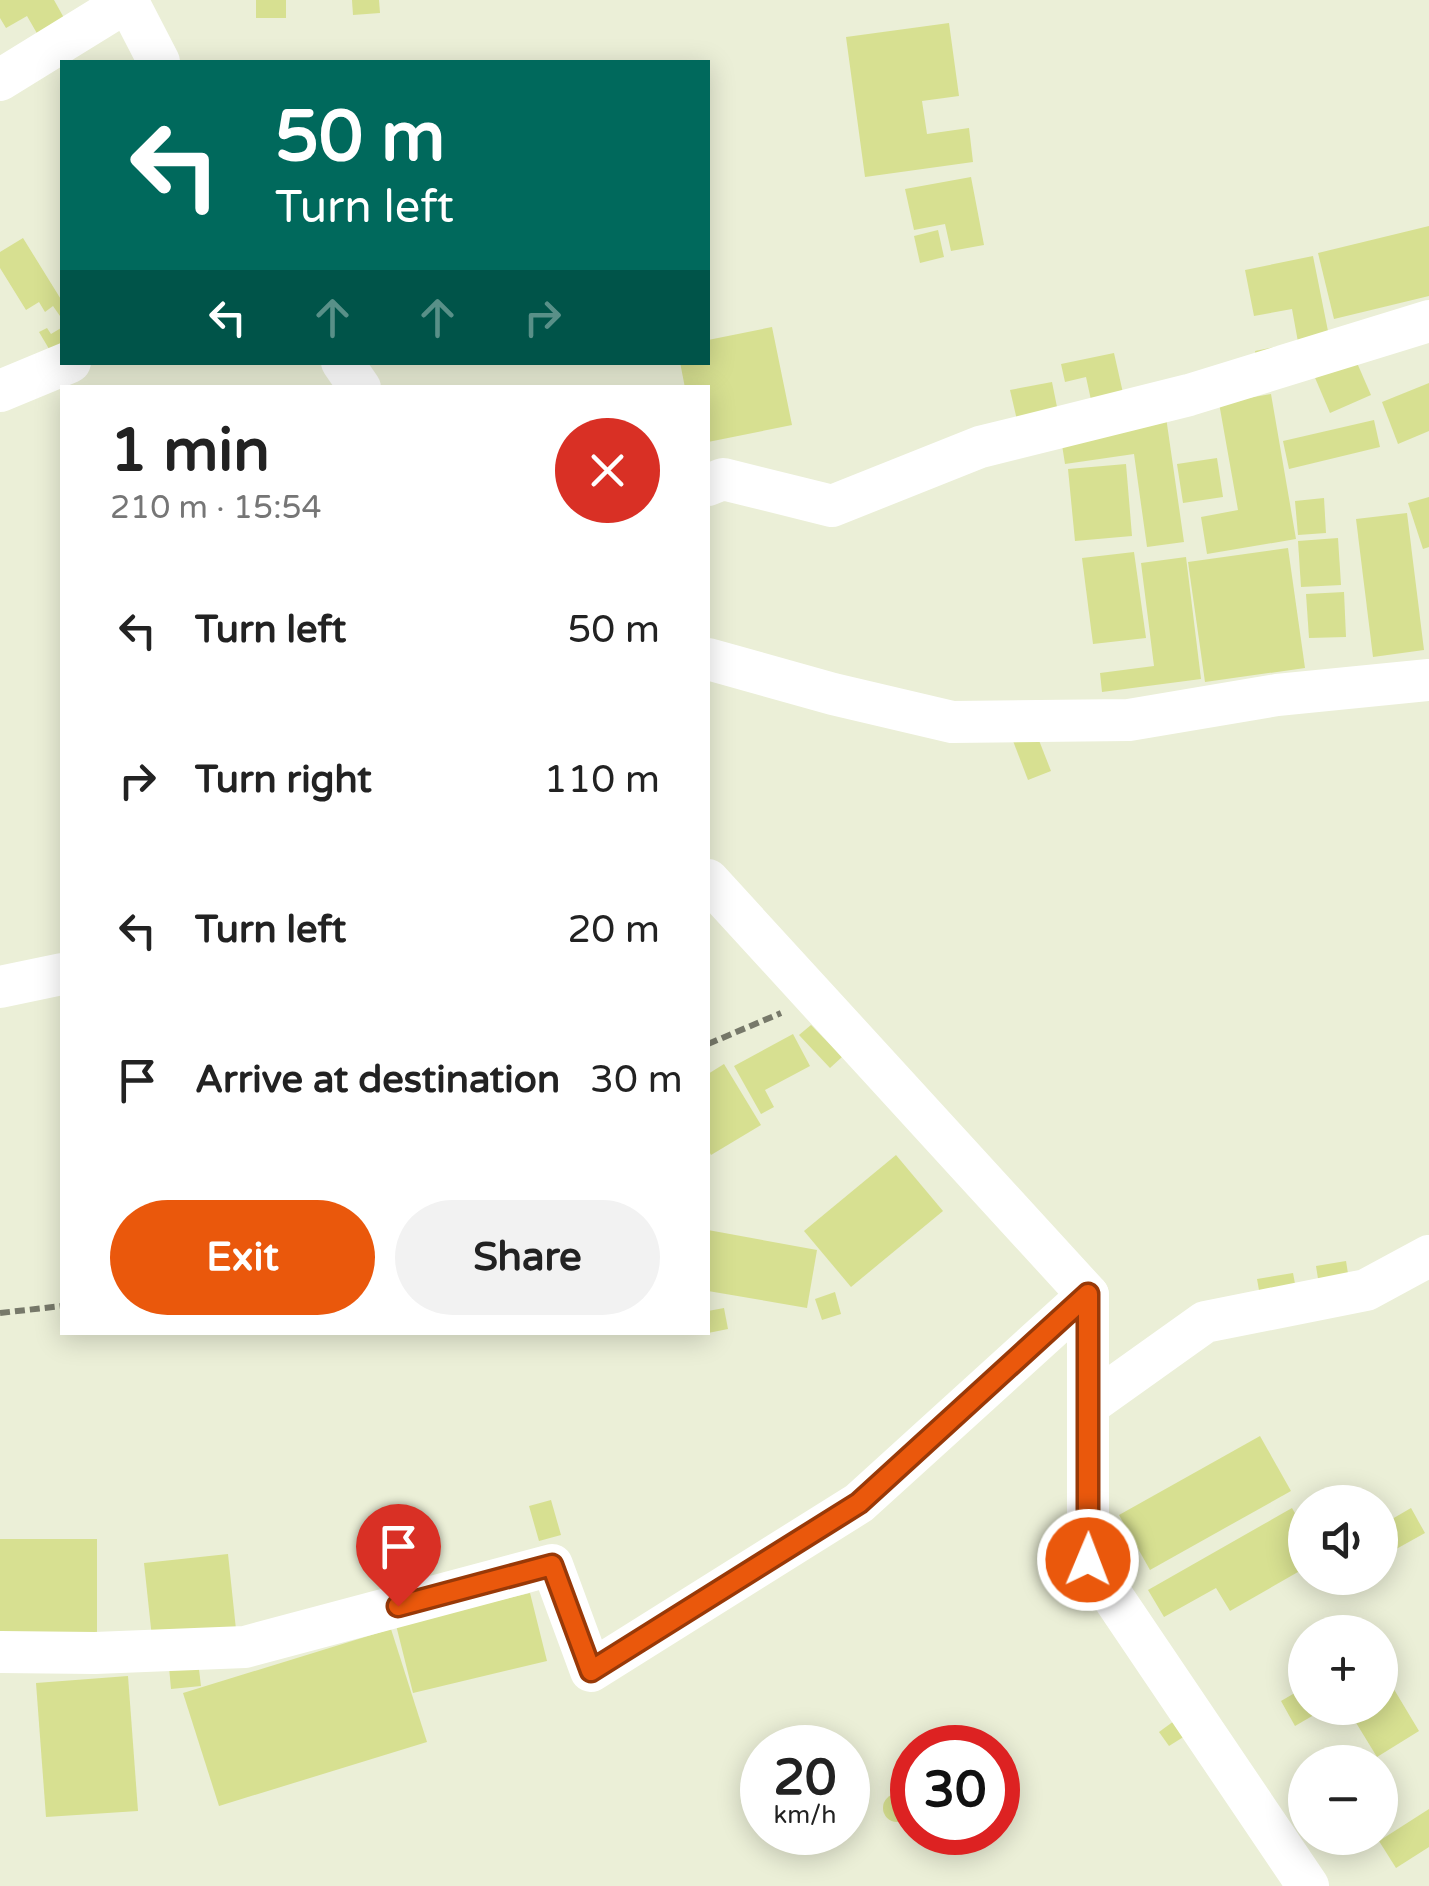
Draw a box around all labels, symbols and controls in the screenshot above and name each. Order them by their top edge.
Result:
text: 50 m [275,96,445,180]
icon: left [110,100,240,230]
text: Turn left [275,181,454,235]
icon: left [200,290,255,345]
icon: ahead [305,290,360,345]
icon: ahead [410,290,465,345]
icon: right [515,290,570,345]
text: 1 min [110,415,270,487]
button: close [555,418,660,523]
text: 210 m · 15:54 [110,489,322,527]
icon: left [110,603,165,658]
text: Turn left [195,607,346,653]
text: 50 m [568,607,660,653]
icon: right [110,753,165,808]
text: Turn right [195,757,372,803]
text: 110 m [544,757,660,803]
icon: left [110,903,165,958]
text: Turn left [195,907,346,953]
text: 20 m [568,907,660,953]
icon: arrive [110,1053,165,1108]
text: Arrive at destination [195,1057,560,1103]
text: 30 m [590,1057,683,1103]
button: Exit [110,1200,375,1315]
button: Share [395,1200,660,1315]
map controls [1288,1485,1398,1855]
button: sound [1288,1485,1398,1595]
pin [356,1504,441,1607]
position arrow [1036,1508,1140,1612]
icon: arrive [371,1519,426,1574]
button: + [1288,1615,1398,1725]
speed limit sign: 30 [890,1725,1020,1855]
button: − [1288,1745,1398,1855]
text: 20 [774,1748,836,1808]
text: km/h [774,1800,836,1830]

